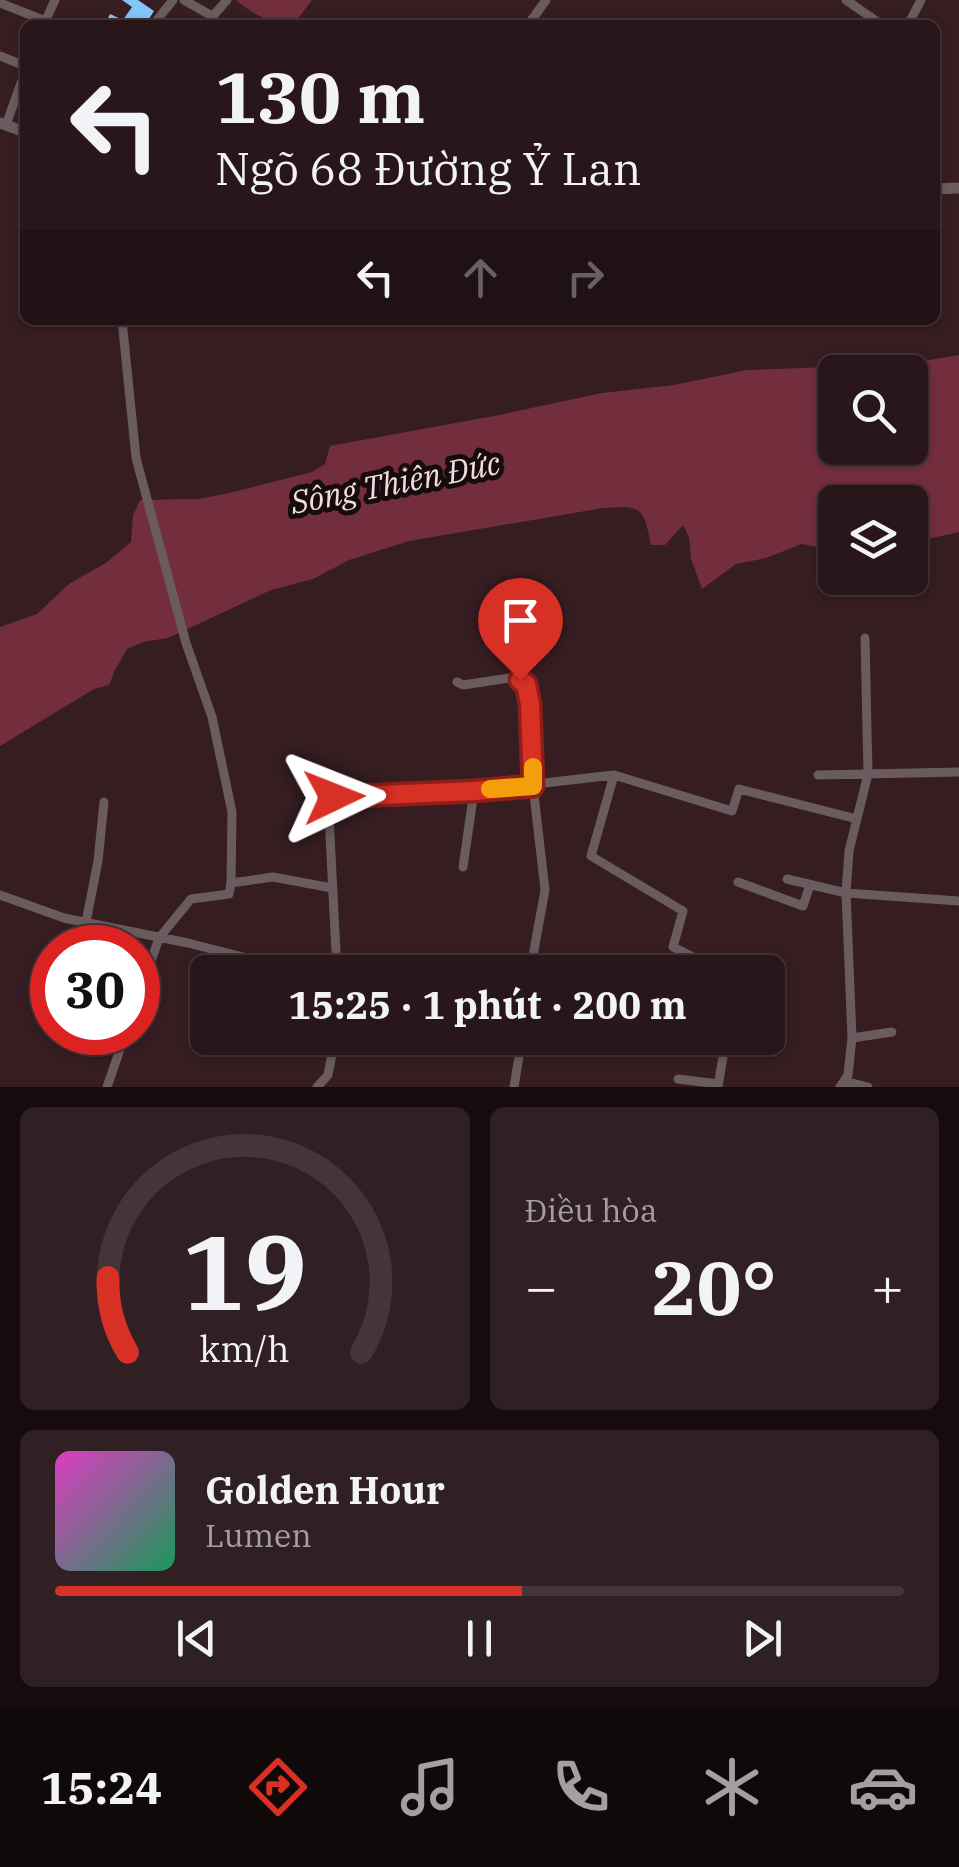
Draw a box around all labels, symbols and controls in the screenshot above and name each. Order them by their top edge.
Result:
text: 130 m [215,51,425,142]
icon: left [50,60,180,190]
text: Ngõ 68 Đường Ỷ Lan [215,139,642,197]
icon: left [348,250,403,305]
icon: ahead [453,250,508,305]
icon: right [558,250,613,305]
map controls [818,355,928,595]
button: search [818,355,928,465]
water label: Sông Thiên Đức [286,441,504,523]
button: layers [818,485,928,595]
pin [478,578,563,681]
icon: arrive [493,593,548,648]
position arrow [282,745,386,849]
speed limit sign: 30 [30,925,160,1055]
text: 15:25 · 1 phút · 200 m [288,980,687,1029]
text: Điều hòa [525,1189,657,1231]
text: 19 [182,1203,307,1339]
text: 20° [652,1238,777,1336]
text: − [525,1251,558,1322]
text: + [871,1251,904,1322]
text: km/h [200,1325,290,1372]
text: Golden Hour [205,1465,445,1514]
text: Lumen [205,1514,312,1556]
icon: previous [169,1611,224,1666]
icon: pause [452,1611,507,1666]
icon: next [735,1611,790,1666]
icon: directions [243,1752,313,1822]
icon: music [395,1752,465,1822]
icon: phone [546,1752,616,1822]
icon: climate [697,1752,767,1822]
icon: car [848,1752,918,1822]
text: 15:24 [41,1758,162,1816]

